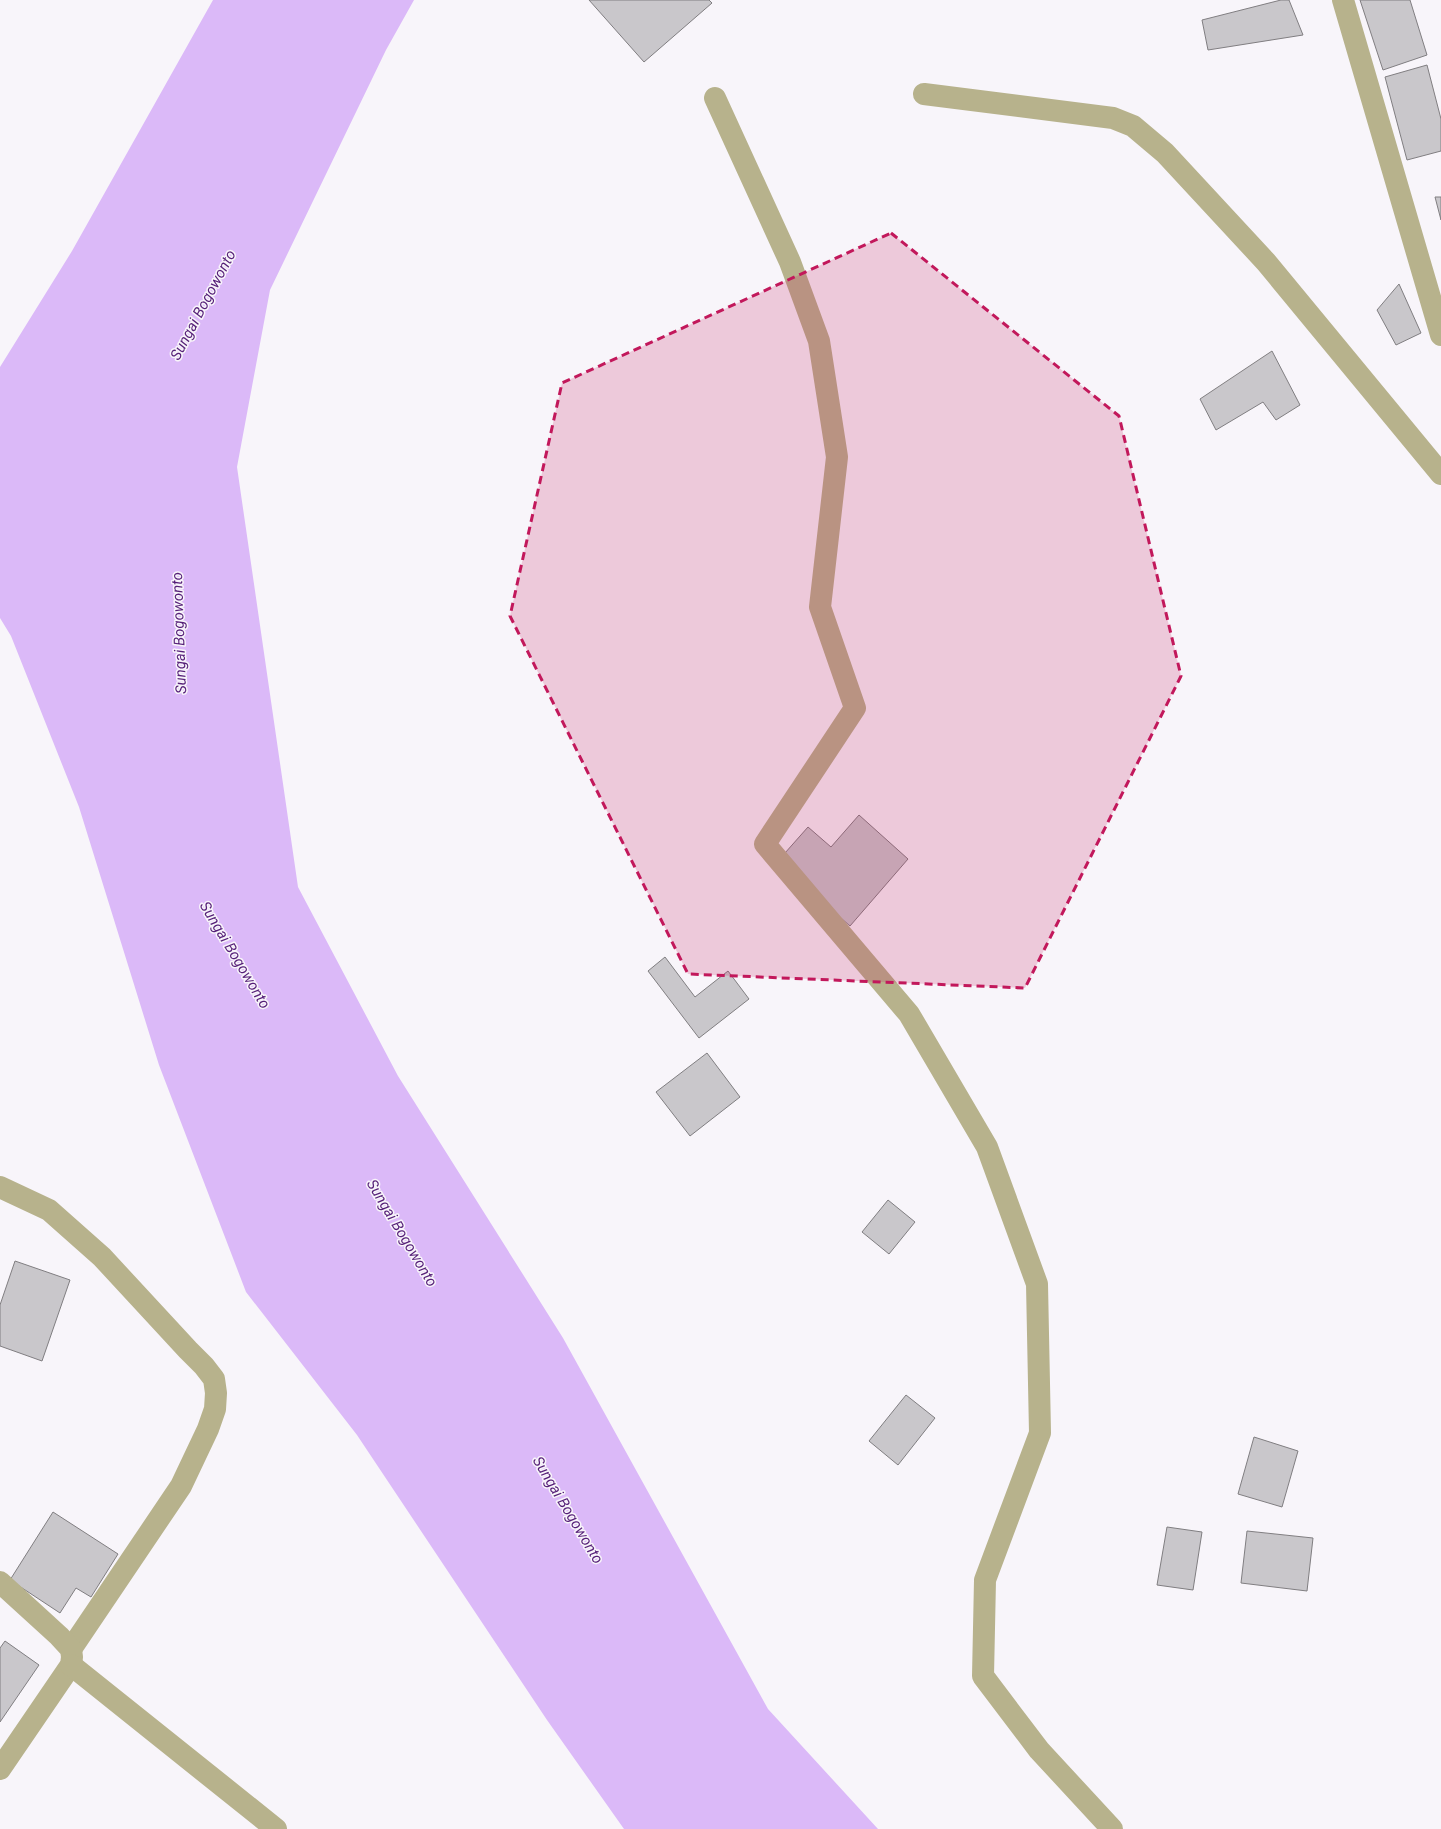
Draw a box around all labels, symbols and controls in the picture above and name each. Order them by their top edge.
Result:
water label: Sungai Bogowonto [166,247,240,363]
water label: Sungai Bogowonto [168,572,190,694]
water label: Sungai Bogowonto [196,898,274,1012]
water label: Sungai Bogowonto [363,1176,441,1290]
water label: Sungai Bogowonto [529,1453,607,1567]

